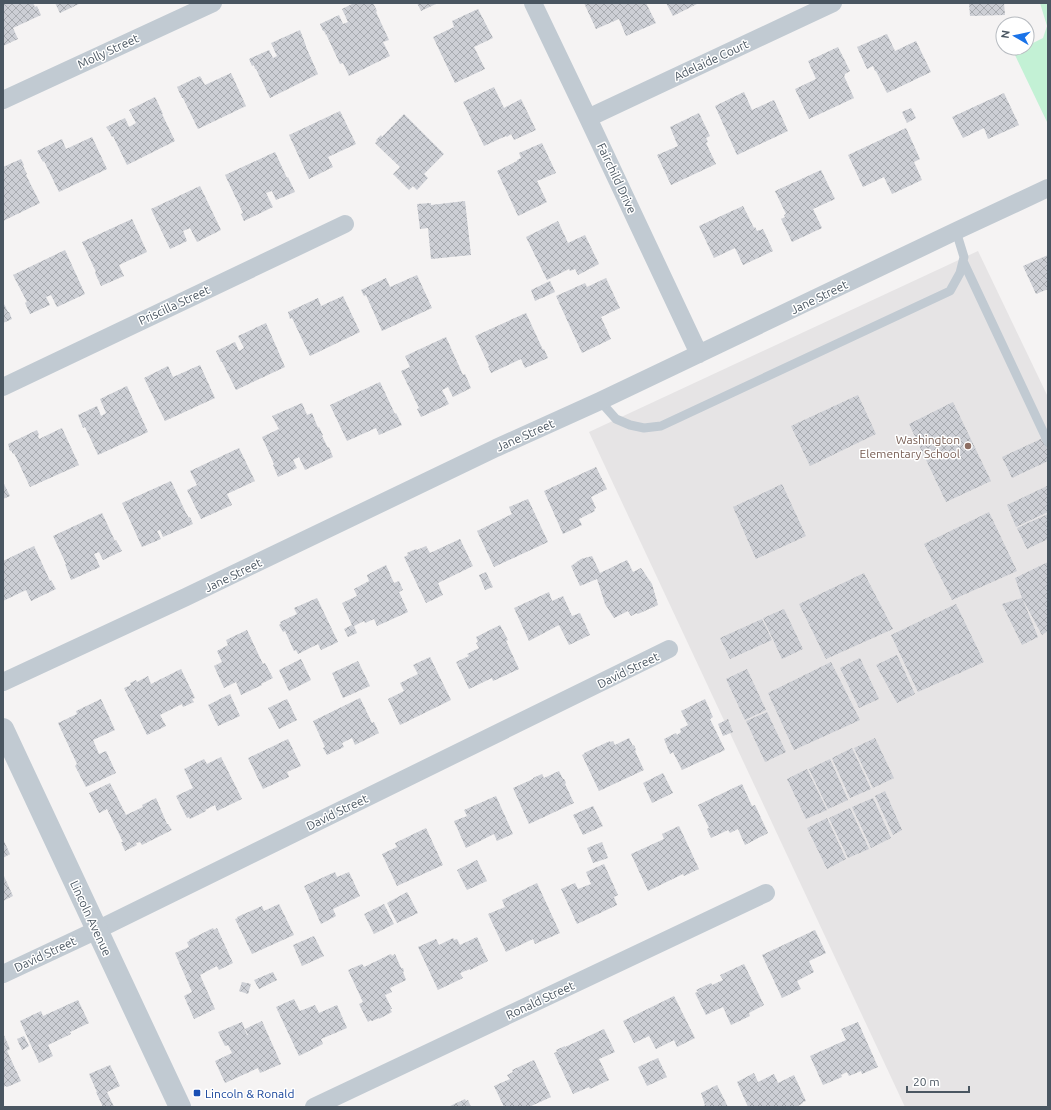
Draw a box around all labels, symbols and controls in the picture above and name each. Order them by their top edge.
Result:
north arrow [995,16,1035,56]
text: N [999,29,1012,39]
street label: Molly Street [75,31,141,71]
street label: Adelaide Court [672,37,751,83]
street label: Fairchild Drive [595,141,639,215]
street label: Jane Street [788,277,850,316]
street label: Priscilla Street [136,283,212,327]
street label: Jane Street [494,416,556,454]
place label: Washington Elementary School [860,433,960,460]
marker: Washington Elementary School [963,441,973,451]
street label: Jane Street [202,555,264,594]
street label: David Street [595,649,661,690]
street label: David Street [304,791,370,832]
street label: Lincoln Avenue [68,878,114,958]
street label: David Street [12,934,78,974]
street label: Ronald Street [504,978,576,1022]
scale bar [907,1068,969,1094]
text: 20 m [913,1075,940,1088]
place label: Lincoln & Ronald [205,1087,294,1100]
marker: Lincoln & Ronald [192,1088,202,1098]

